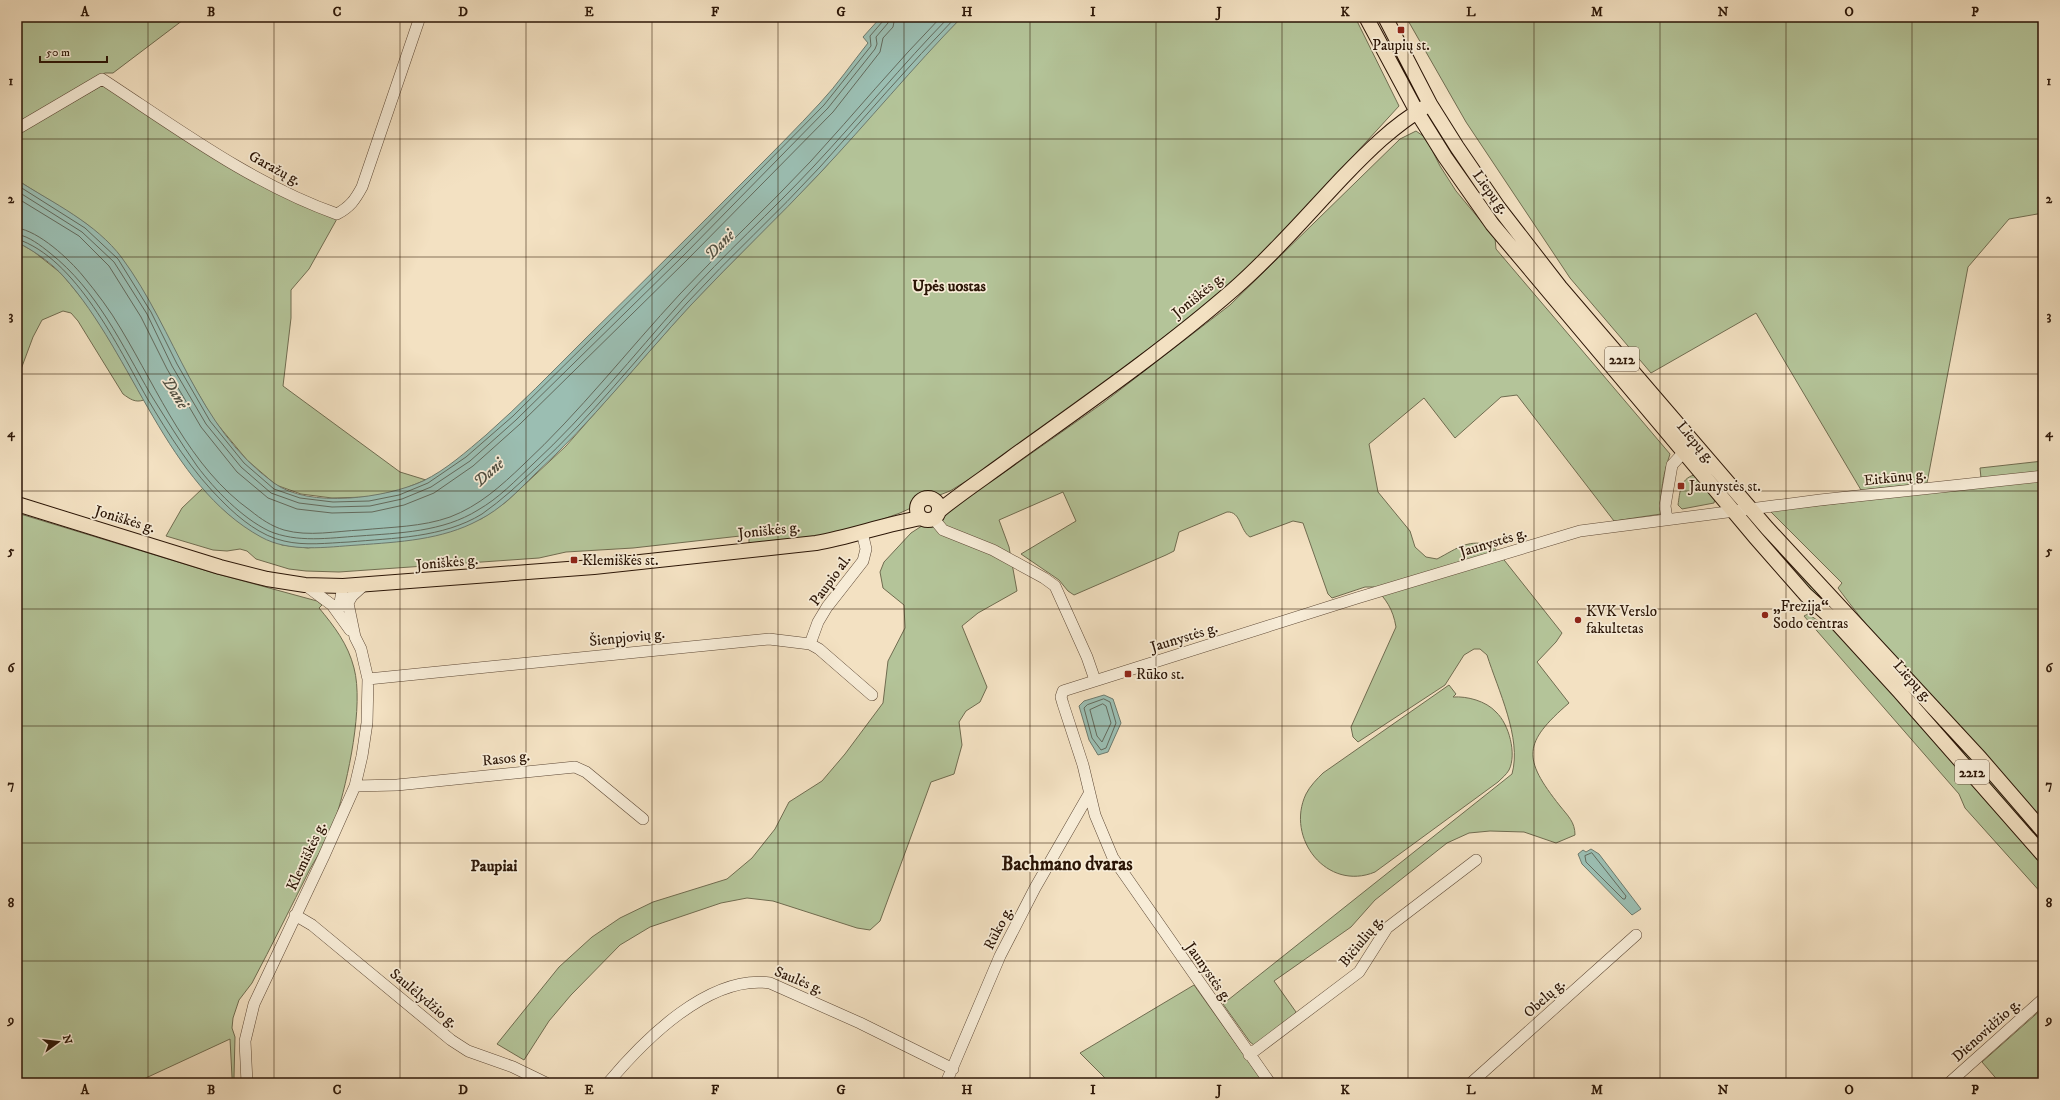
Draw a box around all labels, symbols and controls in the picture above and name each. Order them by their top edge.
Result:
text: A [80,4,90,20]
text: B [207,4,215,20]
text: C [333,4,342,20]
text: D [458,4,468,20]
text: E [584,4,594,20]
text: F [711,4,720,20]
text: G [836,4,846,20]
text: H [962,4,973,20]
text: I [1090,4,1096,20]
text: J [1214,4,1222,21]
text: K [1340,4,1350,20]
text: L [1466,4,1476,20]
text: M [1591,4,1603,20]
text: N [1718,4,1729,20]
text: O [1844,4,1854,20]
text: P [1971,4,1979,20]
marker: Paupių st. [1396,25,1406,35]
place label: Paupių st. [1372,36,1430,55]
scale bar [40,38,107,64]
text: 50 m [46,45,70,60]
text: 1 [9,73,14,89]
text: 1 [2047,73,2052,89]
street label: Garažų g. [245,147,304,190]
street label: Liepų g. [1468,167,1513,218]
text: 2 [8,191,15,207]
text: 2 [2046,191,2053,207]
water label: Danė [700,224,740,264]
street label: Joniškės g. [1167,268,1229,324]
district label: Upės uostas [912,276,986,296]
text: 3 [9,308,14,324]
text: 3 [2047,308,2052,324]
road number: 2212 [1605,347,1639,371]
water label: Danė [158,373,194,414]
street label: Liepų g. [1672,417,1719,467]
text: 4 [6,425,15,442]
text: 4 [2044,425,2053,442]
water label: Danė [469,453,509,492]
street label: Eitkūnų g. [1863,465,1927,490]
place label: Jaunystės st. [1687,477,1761,496]
marker: Jaunystės st. [1676,481,1686,491]
street label: Joniškės g. [90,501,157,538]
street label: Joniškės g. [735,518,801,543]
street label: Jaunystės g. [1455,523,1529,562]
text: 5 [7,543,15,559]
text: 5 [2045,543,2053,559]
street label: Joniškės g. [413,550,479,575]
place label: Klemiškės st. [582,551,658,570]
street label: Paupio al. [805,551,855,610]
marker: Klemiškės st. [569,555,579,565]
place label: „Frezija“ Sodo centras [1773,597,1848,633]
place label: KVK Verslo fakultetas [1586,602,1657,638]
marker: „Frezija“ Sodo centras [1760,610,1770,620]
marker: KVK Verslo fakultetas [1573,615,1583,625]
street label: Jaunystės g. [1146,618,1220,657]
street label: Šienpjovių g. [588,623,666,651]
street label: Liepų g. [1889,656,1936,706]
text: 6 [8,660,16,676]
text: 6 [2046,660,2054,676]
place label: Rūko st. [1136,665,1184,684]
marker: Rūko st. [1123,669,1133,679]
street label: Rasos g. [481,747,531,770]
road number: 2212 [1955,760,1989,784]
text: 7 [8,777,15,793]
text: 7 [2046,777,2053,793]
street label: Klemiškės g. [282,819,331,894]
district label: Bachmano dvaras [1001,853,1133,876]
district label: Paupiai [471,856,517,876]
text: 8 [8,895,15,911]
text: 8 [2046,895,2053,911]
street label: Rūko g. [980,903,1017,953]
street label: Bičiulių g. [1335,912,1388,971]
street label: Jaunystės g. [1180,937,1236,1006]
street label: Saulės g. [772,962,826,999]
street label: Saulėlydžio g. [386,965,461,1032]
street label: Obelų g. [1520,975,1569,1022]
street label: Dienovidžio g. [1948,995,2025,1066]
text: 9 [7,1012,14,1028]
text: 9 [2045,1012,2052,1028]
north arrow [38,1022,78,1062]
text: N [59,1033,75,1046]
text: A [80,1082,90,1098]
text: B [207,1082,215,1098]
text: C [333,1082,342,1098]
text: D [458,1082,468,1098]
text: E [584,1082,594,1098]
text: F [711,1082,720,1098]
text: G [836,1082,846,1098]
text: H [962,1082,973,1098]
text: I [1090,1082,1096,1098]
text: J [1214,1082,1222,1099]
text: K [1340,1082,1350,1098]
text: L [1466,1082,1476,1098]
text: M [1591,1082,1603,1098]
text: N [1718,1082,1729,1098]
text: O [1844,1082,1854,1098]
text: P [1971,1082,1979,1098]

